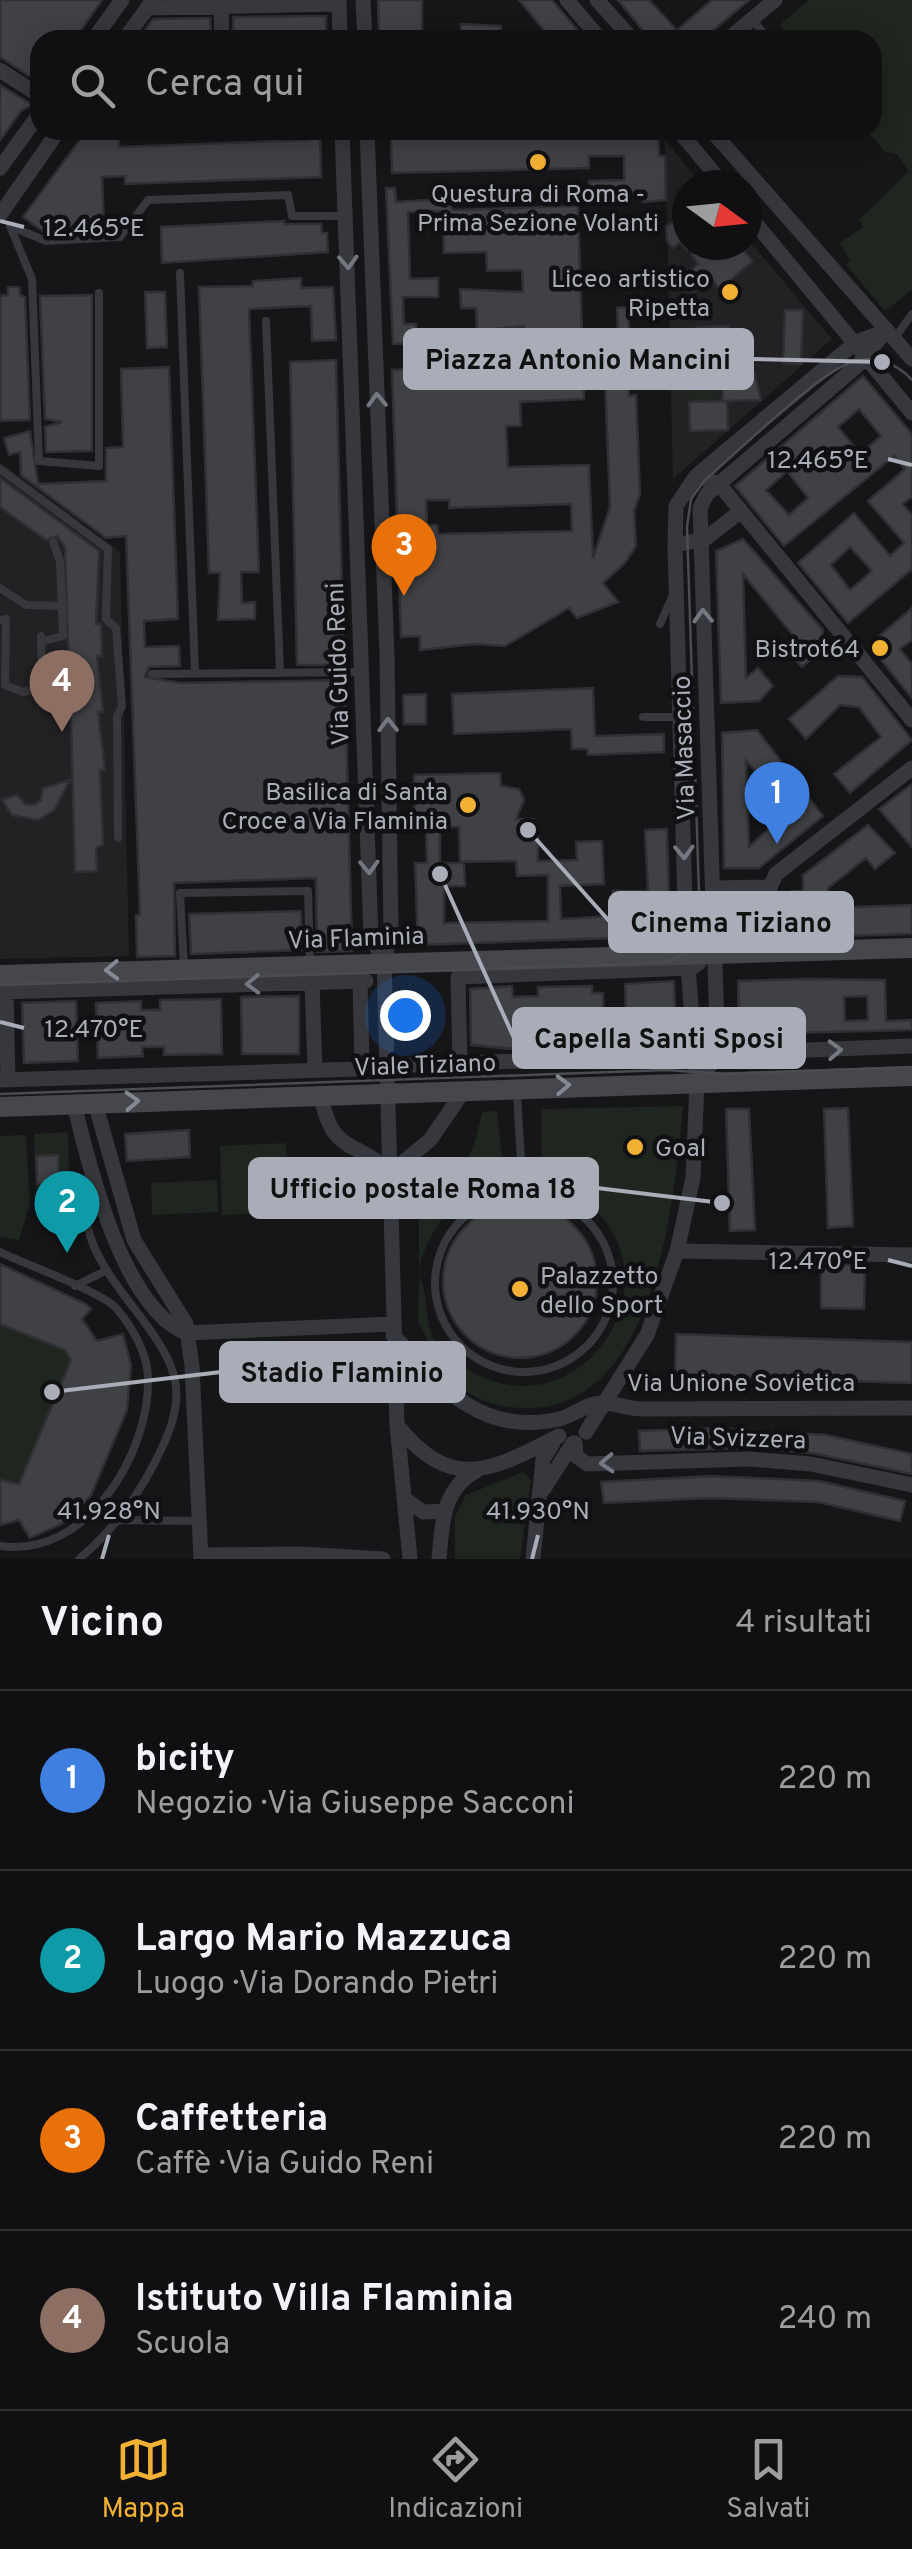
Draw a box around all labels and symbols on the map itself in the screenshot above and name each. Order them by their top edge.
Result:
marker: Questura di Roma - Prima Sezione Volanti [527,151,549,173]
north arrow [672,170,762,260]
place label: Questura di Roma - Prima Sezione Volanti [417,180,659,241]
text: 12.465°E [43,214,145,246]
one-way arrow [337,255,358,271]
place label: Liceo artistico Ripetta [551,265,710,326]
marker: Liceo artistico Ripetta [719,281,741,303]
callout: Piazza Antonio Mancini [405,330,752,388]
text: Piazza Antonio Mancini [425,344,731,380]
one-way arrow [366,391,387,407]
text: 12.465°E [767,446,869,478]
pin: 3 [372,514,436,596]
street label: Via Guido Reni [321,582,359,746]
one-way arrow [693,608,714,624]
place label: Bistrot64 [755,635,860,667]
marker: Bistrot64 [869,637,891,659]
pin: 4 [30,650,94,732]
street label: Via Masaccio [667,675,705,821]
one-way arrow [378,716,399,732]
pin: 1 [744,762,810,844]
place label: Basilica di Santa Croce a Via Flaminia [221,778,448,839]
marker: Basilica di Santa Croce a Via Flaminia [457,794,479,816]
one-way arrow [674,844,695,860]
one-way arrow [358,860,379,876]
callout: Cinema Tiziano [610,893,852,951]
text: Cinema Tiziano [630,907,832,943]
street label: Via Flaminia [287,922,425,958]
one-way arrow [103,960,119,981]
one-way arrow [244,974,260,995]
your location [380,990,431,1041]
callout: Capella Santi Sposi [514,1009,804,1067]
text: 12.470°E [44,1015,144,1047]
text: Capella Santi Sposi [534,1023,784,1059]
one-way arrow [827,1039,843,1060]
street label: Viale Tiziano [353,1049,497,1085]
one-way arrow [555,1075,571,1096]
one-way arrow [125,1091,141,1112]
place label: Goal [655,1134,706,1166]
marker: Goal [624,1136,646,1158]
callout: Ufficio postale Roma 18 [250,1159,597,1217]
pin: 2 [34,1170,100,1253]
text: Ufficio postale Roma 18 [270,1173,576,1209]
text: 12.470°E [768,1247,868,1279]
place label: Palazzetto dello Sport [540,1262,663,1323]
marker: Palazzetto dello Sport [509,1278,531,1300]
callout: Stadio Flaminio [221,1343,464,1401]
text: Stadio Flaminio [240,1357,444,1393]
street label: Via Unione Sovietica [627,1369,855,1401]
street label: Via Svizzera [669,1422,807,1458]
one-way arrow [599,1452,615,1473]
text: 41.928°N [57,1497,161,1529]
text: 41.930°N [486,1497,590,1529]

